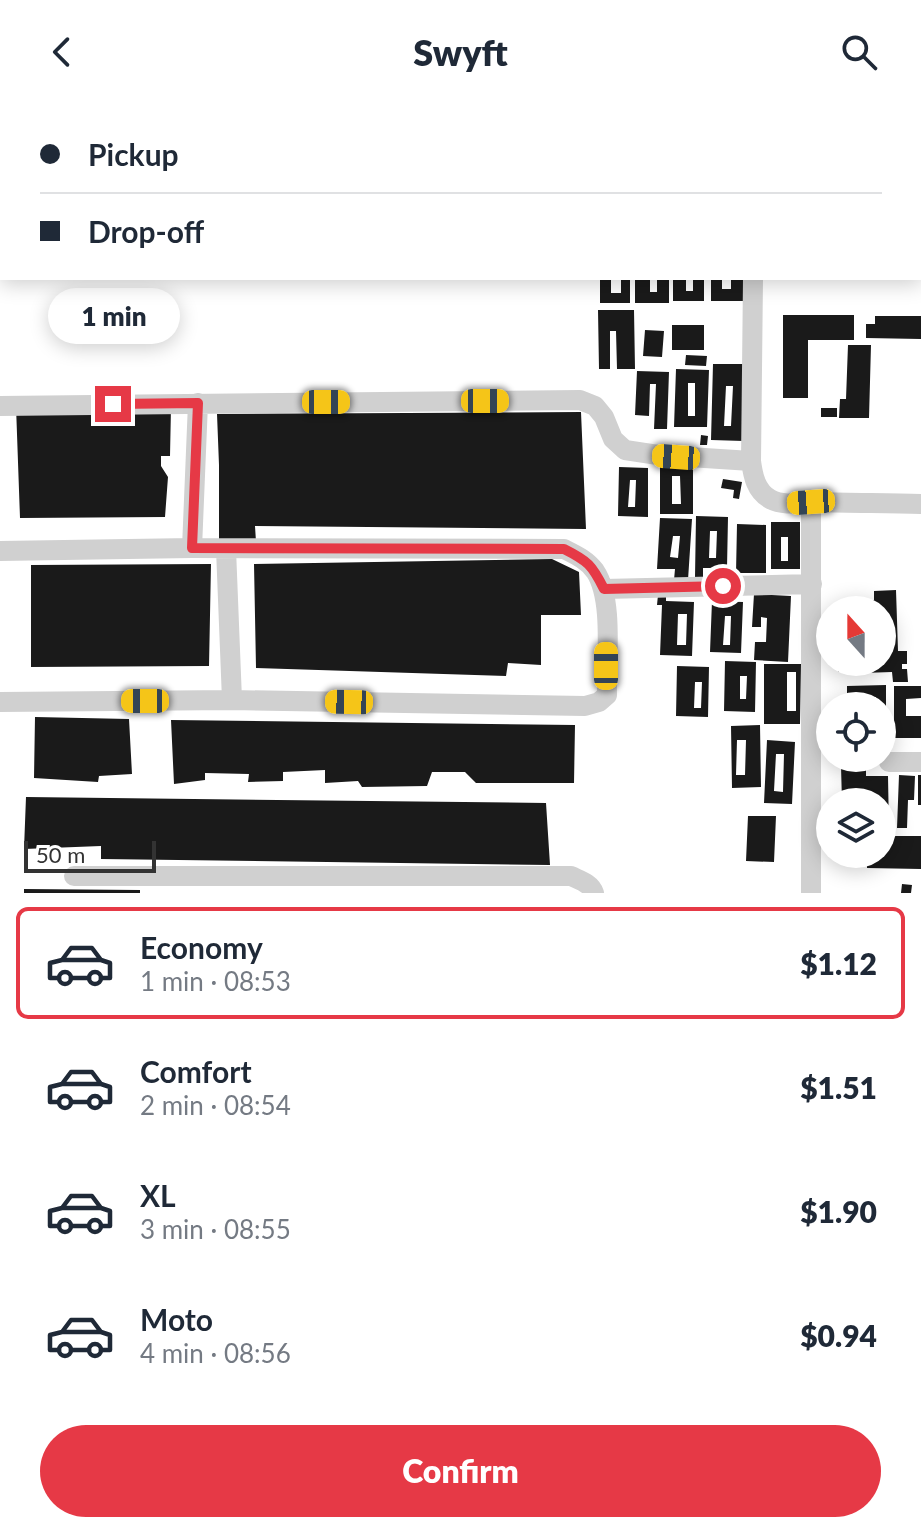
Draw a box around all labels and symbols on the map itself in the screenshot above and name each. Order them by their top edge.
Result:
callout: 1 min [47,288,179,344]
route end [95,386,131,422]
car [461,389,509,413]
car [302,390,350,414]
car [651,443,701,471]
car [786,488,836,516]
route start [705,568,741,604]
north arrow [816,596,896,676]
car [594,642,618,690]
car [121,689,169,713]
car [325,690,373,714]
scale bar [24,837,156,873]

